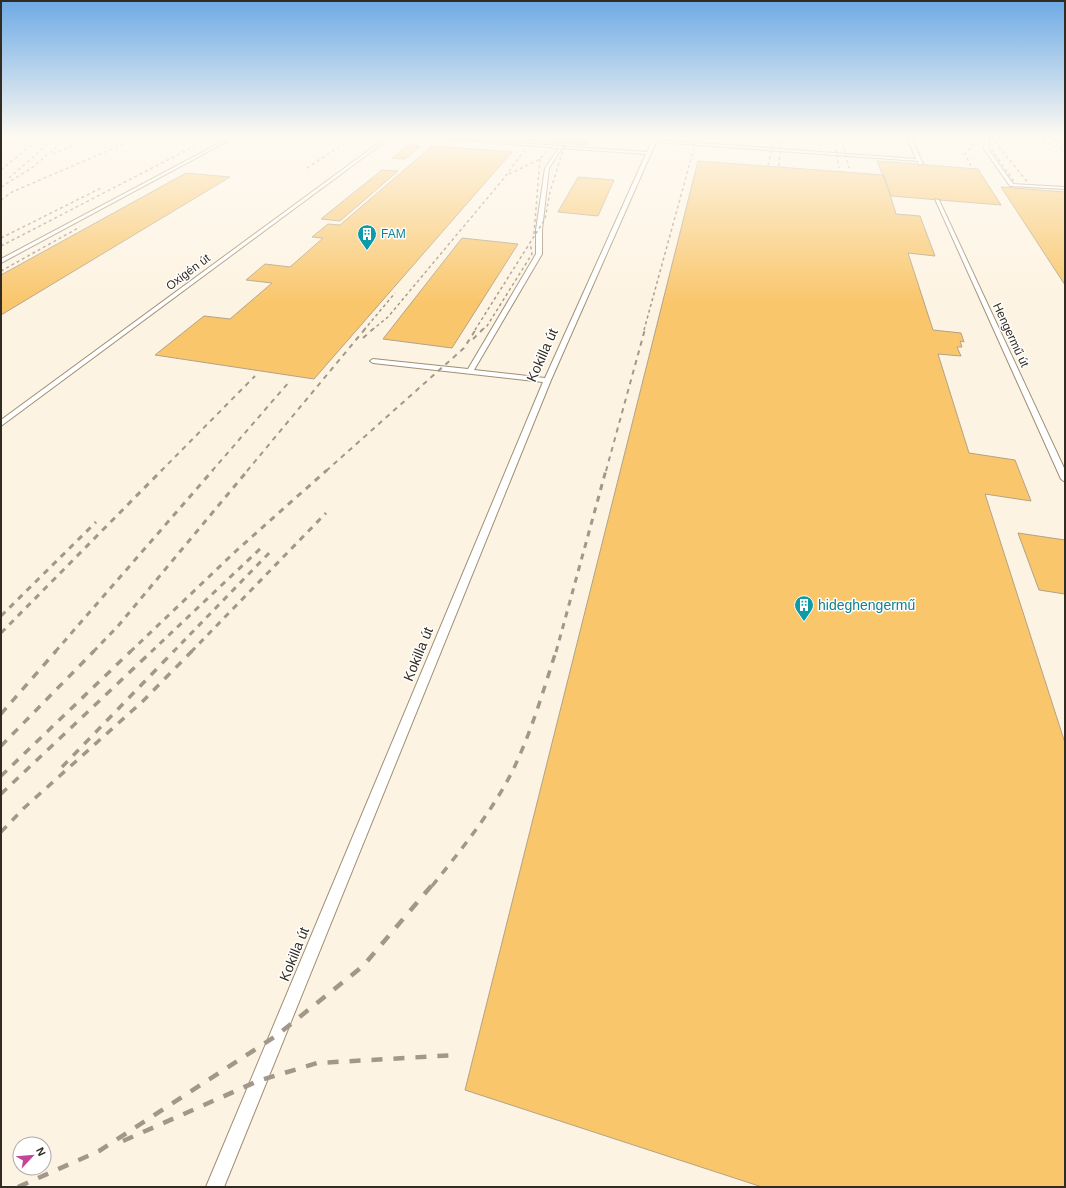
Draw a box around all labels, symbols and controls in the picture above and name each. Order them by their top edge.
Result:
building icon: FAM [356,223,378,251]
place label: FAM [381,227,406,241]
street label: Oxigén út [163,251,213,293]
street label: Hengermű út [990,301,1032,370]
street label: Kokilla út [523,326,561,384]
building icon: hideghengermű [793,594,815,622]
place label: hideghengermű [818,597,916,613]
street label: Kokilla út [400,625,436,683]
street label: Kokilla út [276,925,312,983]
north arrow [12,1136,52,1176]
text: N [34,1145,48,1158]

